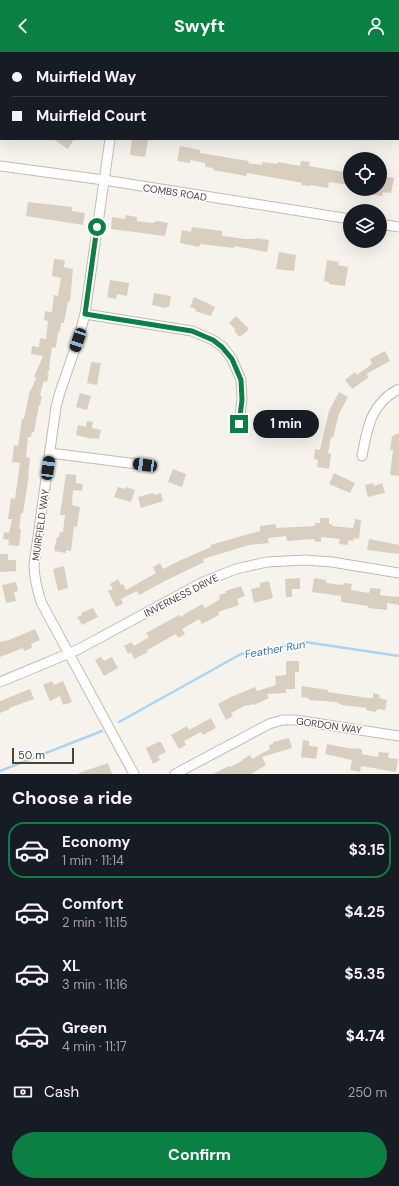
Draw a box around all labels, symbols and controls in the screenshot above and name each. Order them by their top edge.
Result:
text: Swyft [174,14,225,38]
icon: back [12,15,34,37]
icon: person [365,15,387,37]
text: Muirfield Way [36,67,136,87]
text: Muirfield Court [36,106,146,126]
map controls [343,152,387,248]
button: locate [343,152,387,196]
street label: COMBS ROAD [142,181,208,204]
button: layers [343,204,387,248]
route start [88,218,106,236]
car [68,327,88,353]
callout: 1 min [253,410,319,438]
route end [230,415,248,433]
text: 1 min [270,415,302,432]
car [40,455,56,481]
car [132,457,158,473]
street label: MUIRFIELD WAY [29,488,52,562]
street label: INVERNESS DRIVE [142,571,221,620]
water label: Feather Run [244,637,306,661]
street label: GORDON WAY [295,714,363,737]
scale bar [12,746,74,765]
text: 50 m [18,748,45,762]
text: Choose a ride [12,786,133,810]
icon: car [14,832,50,868]
text: Economy [62,832,130,852]
text: $3.15 [349,840,385,860]
text: 1 min · 11:14 [62,852,124,869]
icon: car [14,894,50,930]
text: Comfort [62,894,123,914]
text: $4.25 [344,902,385,922]
text: 2 min · 11:15 [62,914,127,931]
icon: car [14,956,50,992]
text: XL [62,956,80,976]
text: $5.35 [344,964,385,984]
text: 3 min · 11:16 [62,976,128,993]
icon: car [14,1018,50,1054]
text: Green [62,1018,107,1038]
text: $4.74 [346,1026,385,1046]
text: 4 min · 11:17 [62,1038,127,1055]
icon: cash [12,1081,34,1103]
text: Cash [44,1082,79,1102]
text: 250 m [348,1084,387,1101]
button: Confirm [12,1132,387,1178]

